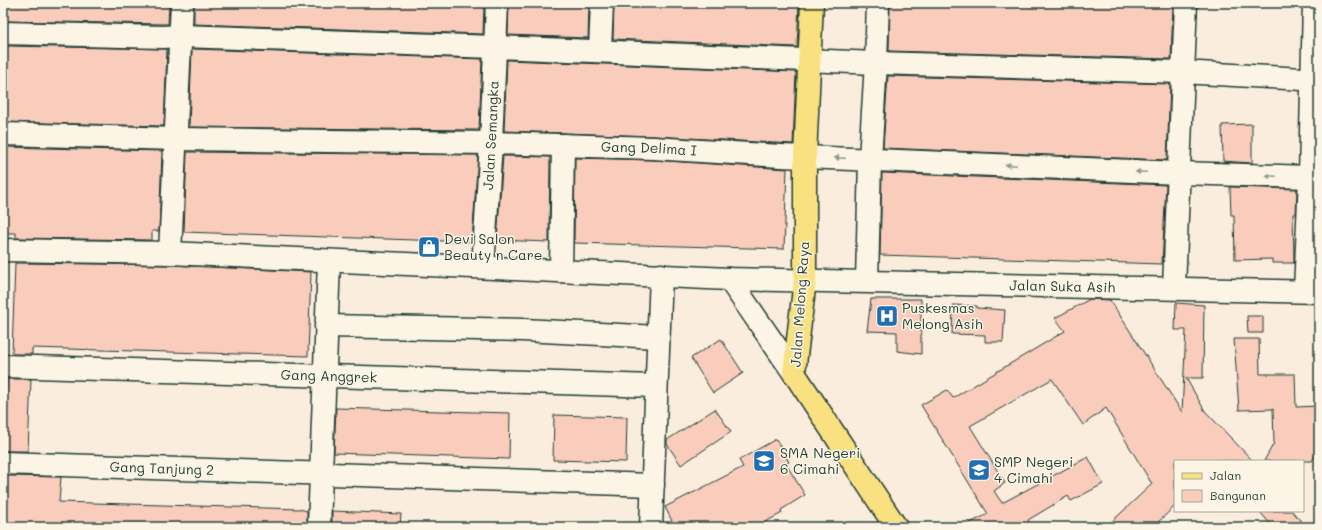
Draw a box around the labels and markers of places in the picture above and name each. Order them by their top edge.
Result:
place label: Devi Salon Beauty n Care [444,229,542,264]
shop icon: Devi Salon Beauty n Care [416,234,442,260]
place label: Puskesmas Melong Asih [902,298,983,333]
hospital icon: Puskesmas Melong Asih [874,303,900,329]
place label: SMA Negeri 6 Cimahi [780,443,860,478]
school or university icon: SMA Negeri 6 Cimahi [751,448,777,474]
place label: SMP Negeri 4 Cimahi [994,452,1073,487]
school or university icon: SMP Negeri 4 Cimahi [966,457,992,483]

